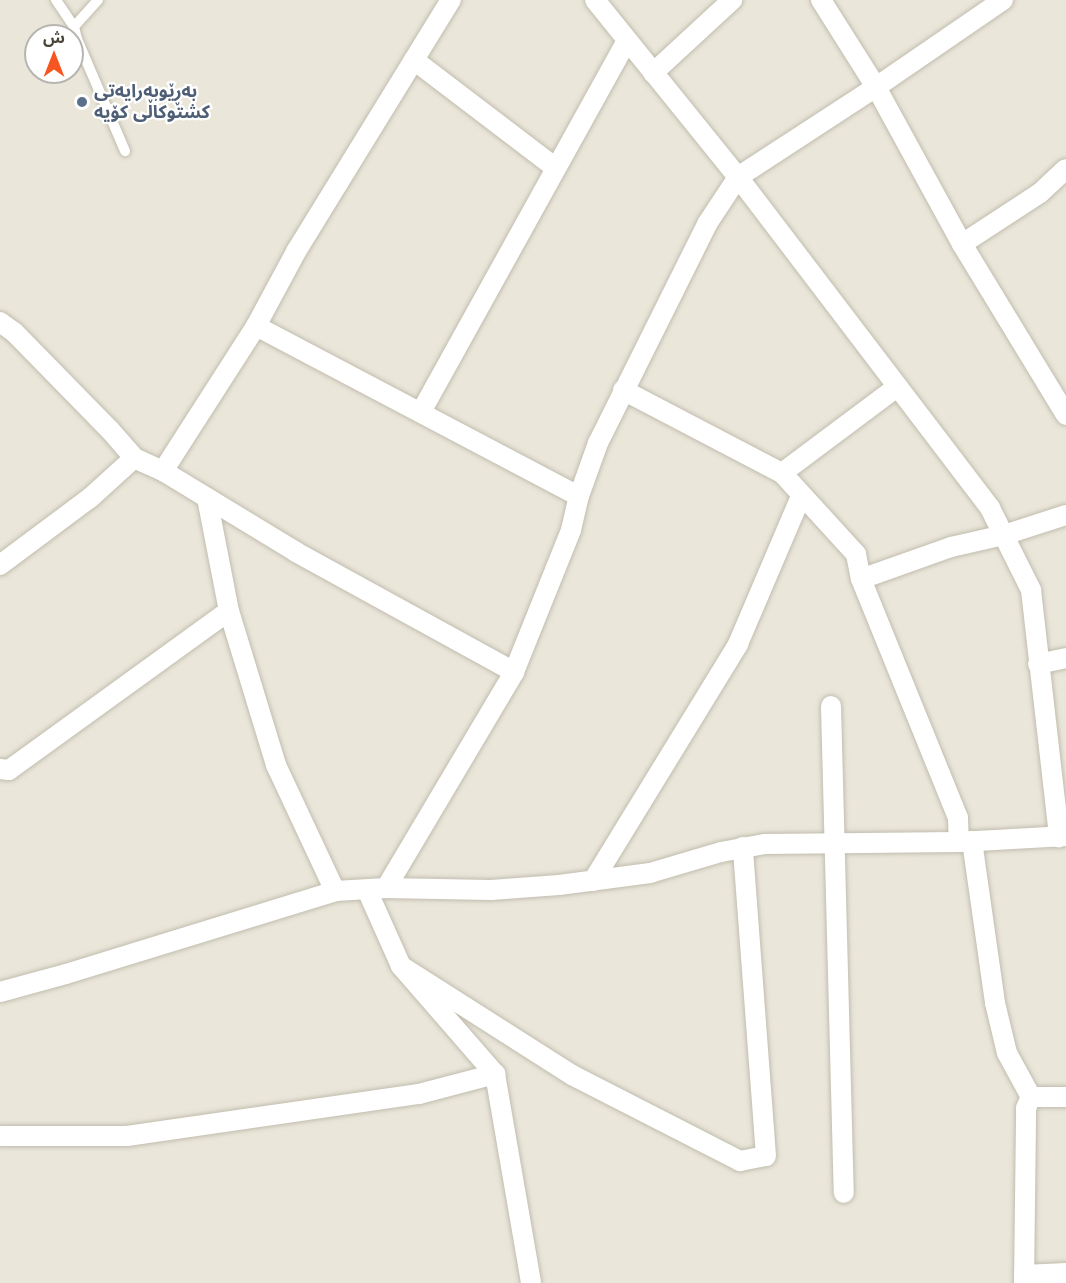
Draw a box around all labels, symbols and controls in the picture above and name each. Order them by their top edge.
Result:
north arrow [24,24,84,84]
text: ش [43,29,65,46]
place label: بەڕێوبەرایەتی کشتوکاڵی کۆیە [94,81,210,124]
marker: بەڕێوبەرایەتی کشتوکاڵی کۆیە [75,95,89,109]

